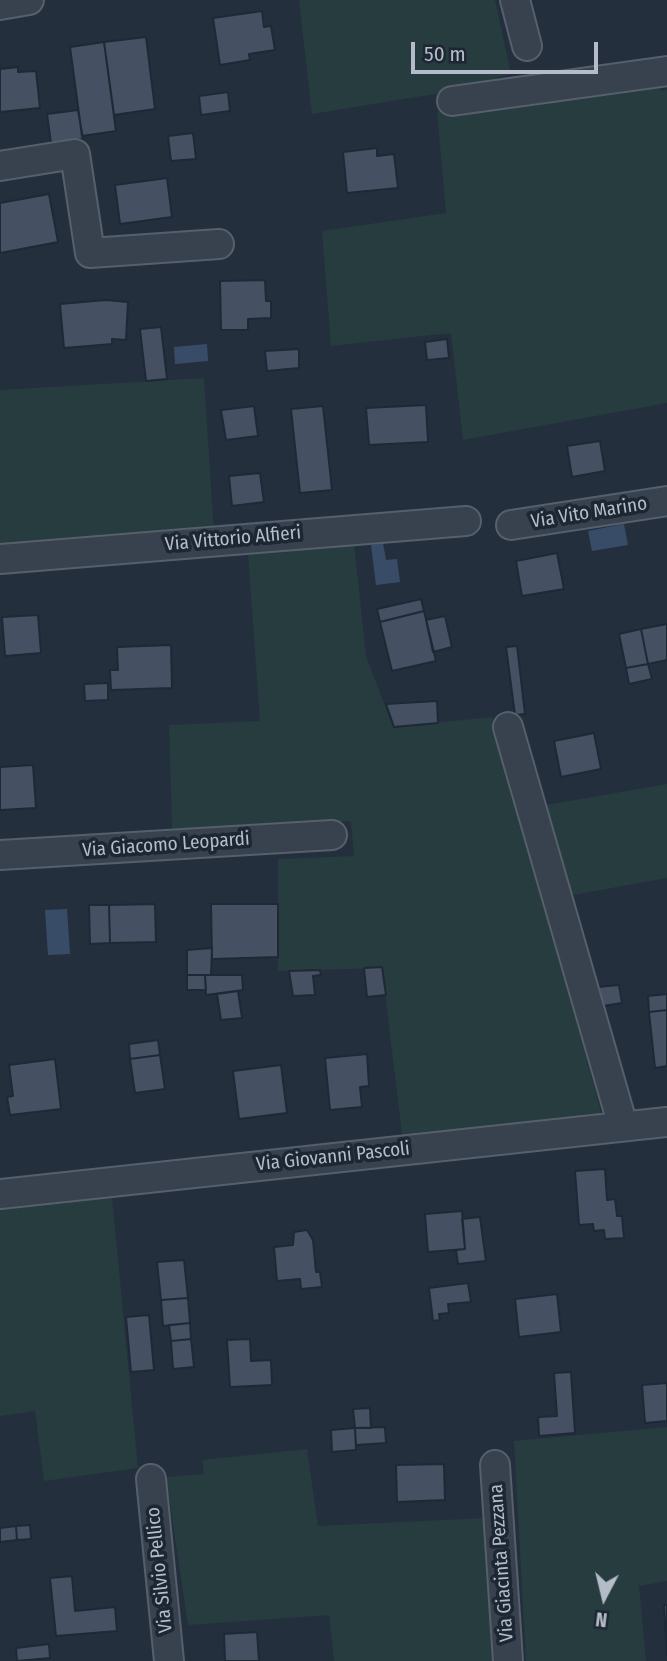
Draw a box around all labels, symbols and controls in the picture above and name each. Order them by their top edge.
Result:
scale bar [415,28,602,72]
text: 50 m [424,41,466,67]
street label: Via Vito Marino [529,493,649,533]
street label: Via Vittorio Alfieri [164,522,302,556]
street label: Via Giacomo Leopardi [82,828,250,862]
street label: Via Giovanni Pascoli [255,1138,411,1176]
street label: Via Giacinta Pezzana [485,1483,519,1643]
street label: Via Silvio Pellico [142,1506,178,1634]
north arrow [569,1563,639,1633]
text: N [594,1607,608,1631]

